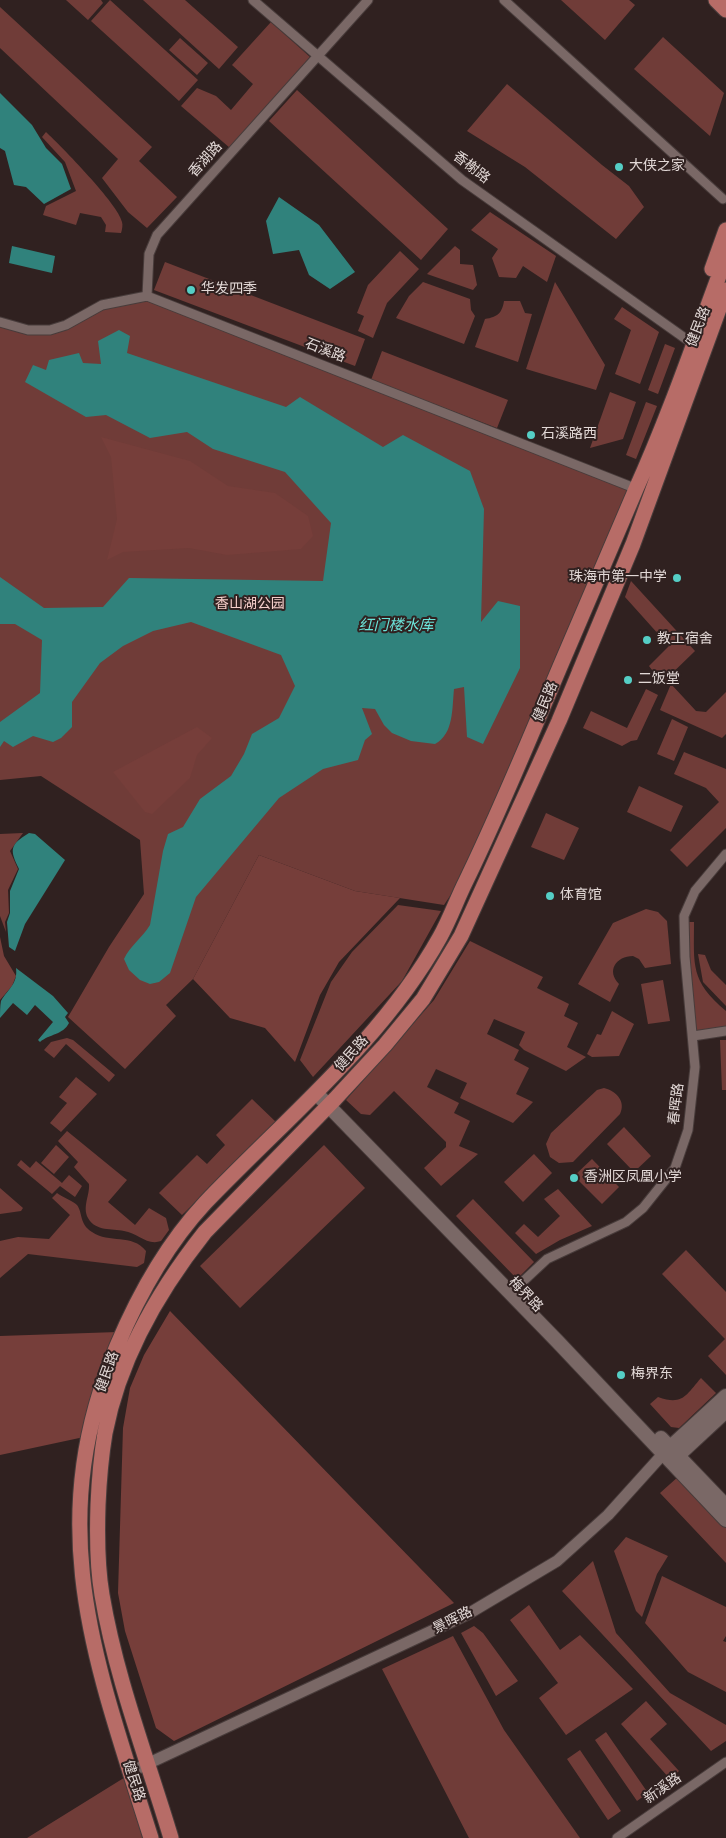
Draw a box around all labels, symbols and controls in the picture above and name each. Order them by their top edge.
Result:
street label: 香湖路 [186,139,226,181]
street label: 香榭路 [449,148,493,188]
place label: 大侠之家 [629,159,685,175]
marker: 大侠之家 [613,161,625,173]
place label: 华发四季 [201,282,257,298]
marker: 华发四季 [185,284,197,296]
street label: 健民路 [684,304,714,350]
street label: 石溪路 [302,336,348,366]
place label: 石溪路西 [541,427,597,443]
marker: 石溪路西 [525,429,537,441]
place label: 珠海市第一中学 [569,570,667,586]
marker: 珠海市第一中学 [671,572,683,584]
park label: 香山湖公园 [215,597,285,613]
water label: 红门楼水库 [359,617,433,635]
place label: 教工宿舍 [657,632,713,648]
marker: 教工宿舍 [641,634,653,646]
place label: 二饭堂 [638,672,680,688]
marker: 二饭堂 [622,674,634,686]
street label: 健民路 [530,679,562,725]
place label: 体育馆 [560,888,602,904]
marker: 体育馆 [544,890,556,902]
street label: 健民路 [332,1033,372,1075]
street label: 春晖路 [666,1082,688,1126]
place label: 香洲区凤凰小学 [584,1170,682,1186]
marker: 香洲区凤凰小学 [568,1172,580,1184]
street label: 梅界路 [504,1274,546,1316]
street label: 健民路 [93,1349,123,1395]
place label: 梅界东 [631,1367,673,1383]
marker: 梅界东 [615,1369,627,1381]
street label: 景晖路 [430,1604,476,1638]
street label: 健民路 [119,1758,147,1804]
street label: 新溪路 [641,1770,685,1808]

